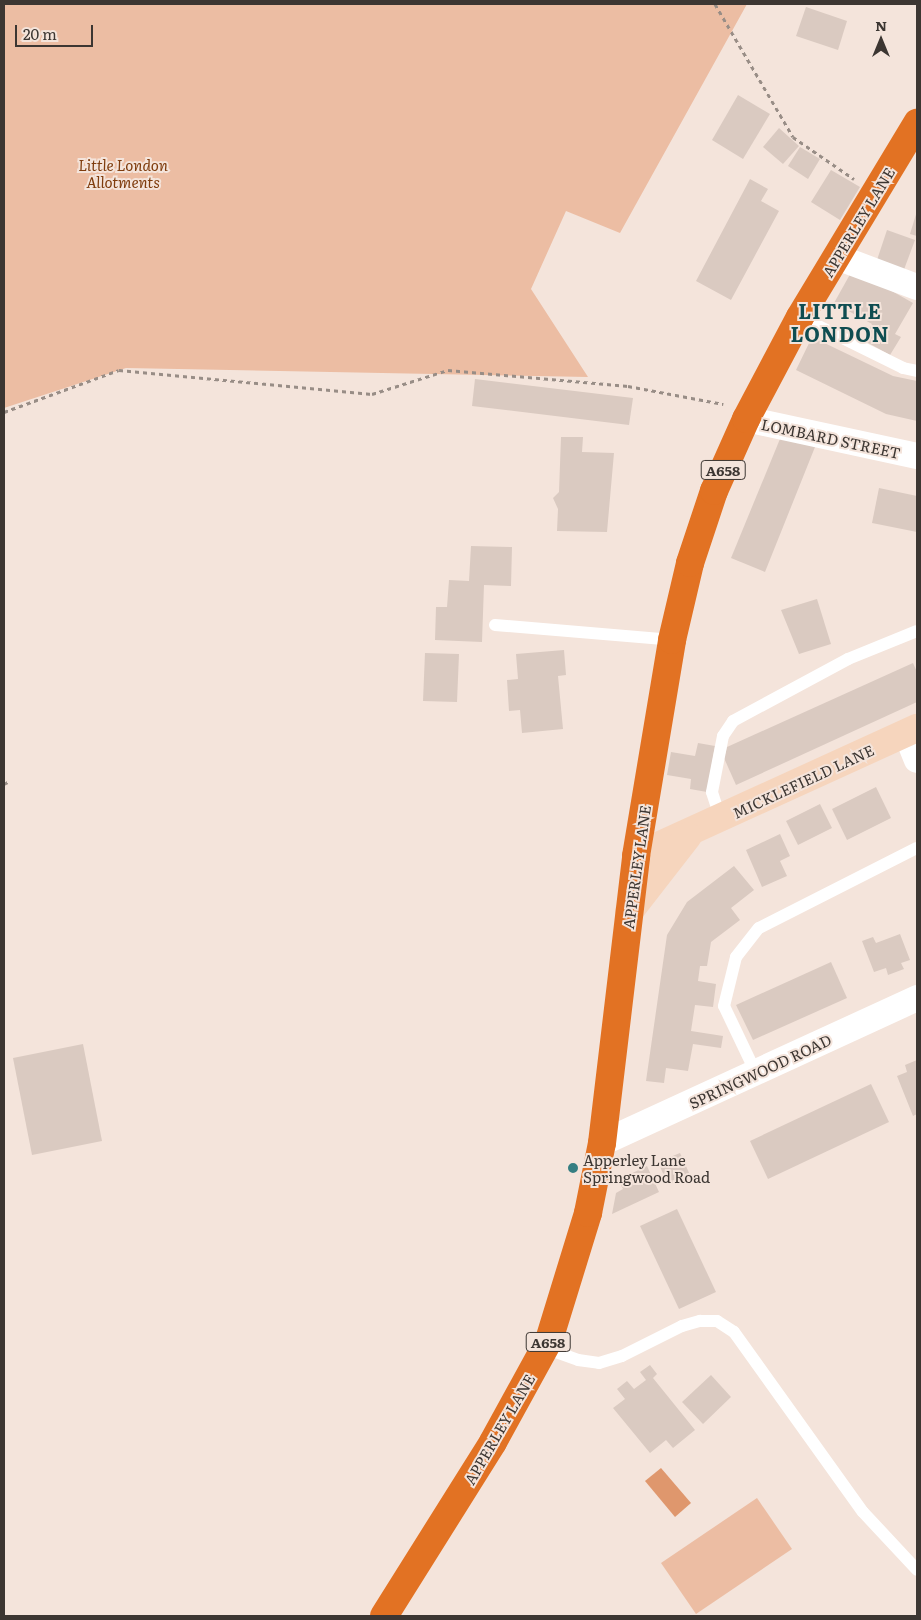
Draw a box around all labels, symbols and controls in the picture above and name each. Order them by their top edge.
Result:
scale bar [18,15,95,47]
north arrow [856,15,906,65]
text: N [875,15,887,35]
text: 20 m [23,22,57,45]
park label: Little London Allotments [78,155,168,190]
street label: APPERLEY LANE [818,164,898,280]
district label: LITTLE LONDON [790,299,890,346]
street label: LOMBARD STREET [760,414,902,462]
road number: A658 [700,458,746,482]
street label: MICKLEFIELD LANE [730,740,876,822]
street label: APPERLEY LANE [618,804,654,930]
street label: SPRINGWOOD ROAD [686,1030,834,1112]
place label: Apperley Lane Springwood Road [583,1150,710,1185]
marker: Apperley Lane Springwood Road [567,1162,579,1174]
road number: A658 [526,1330,570,1354]
street label: APPERLEY LANE [460,1370,538,1488]

